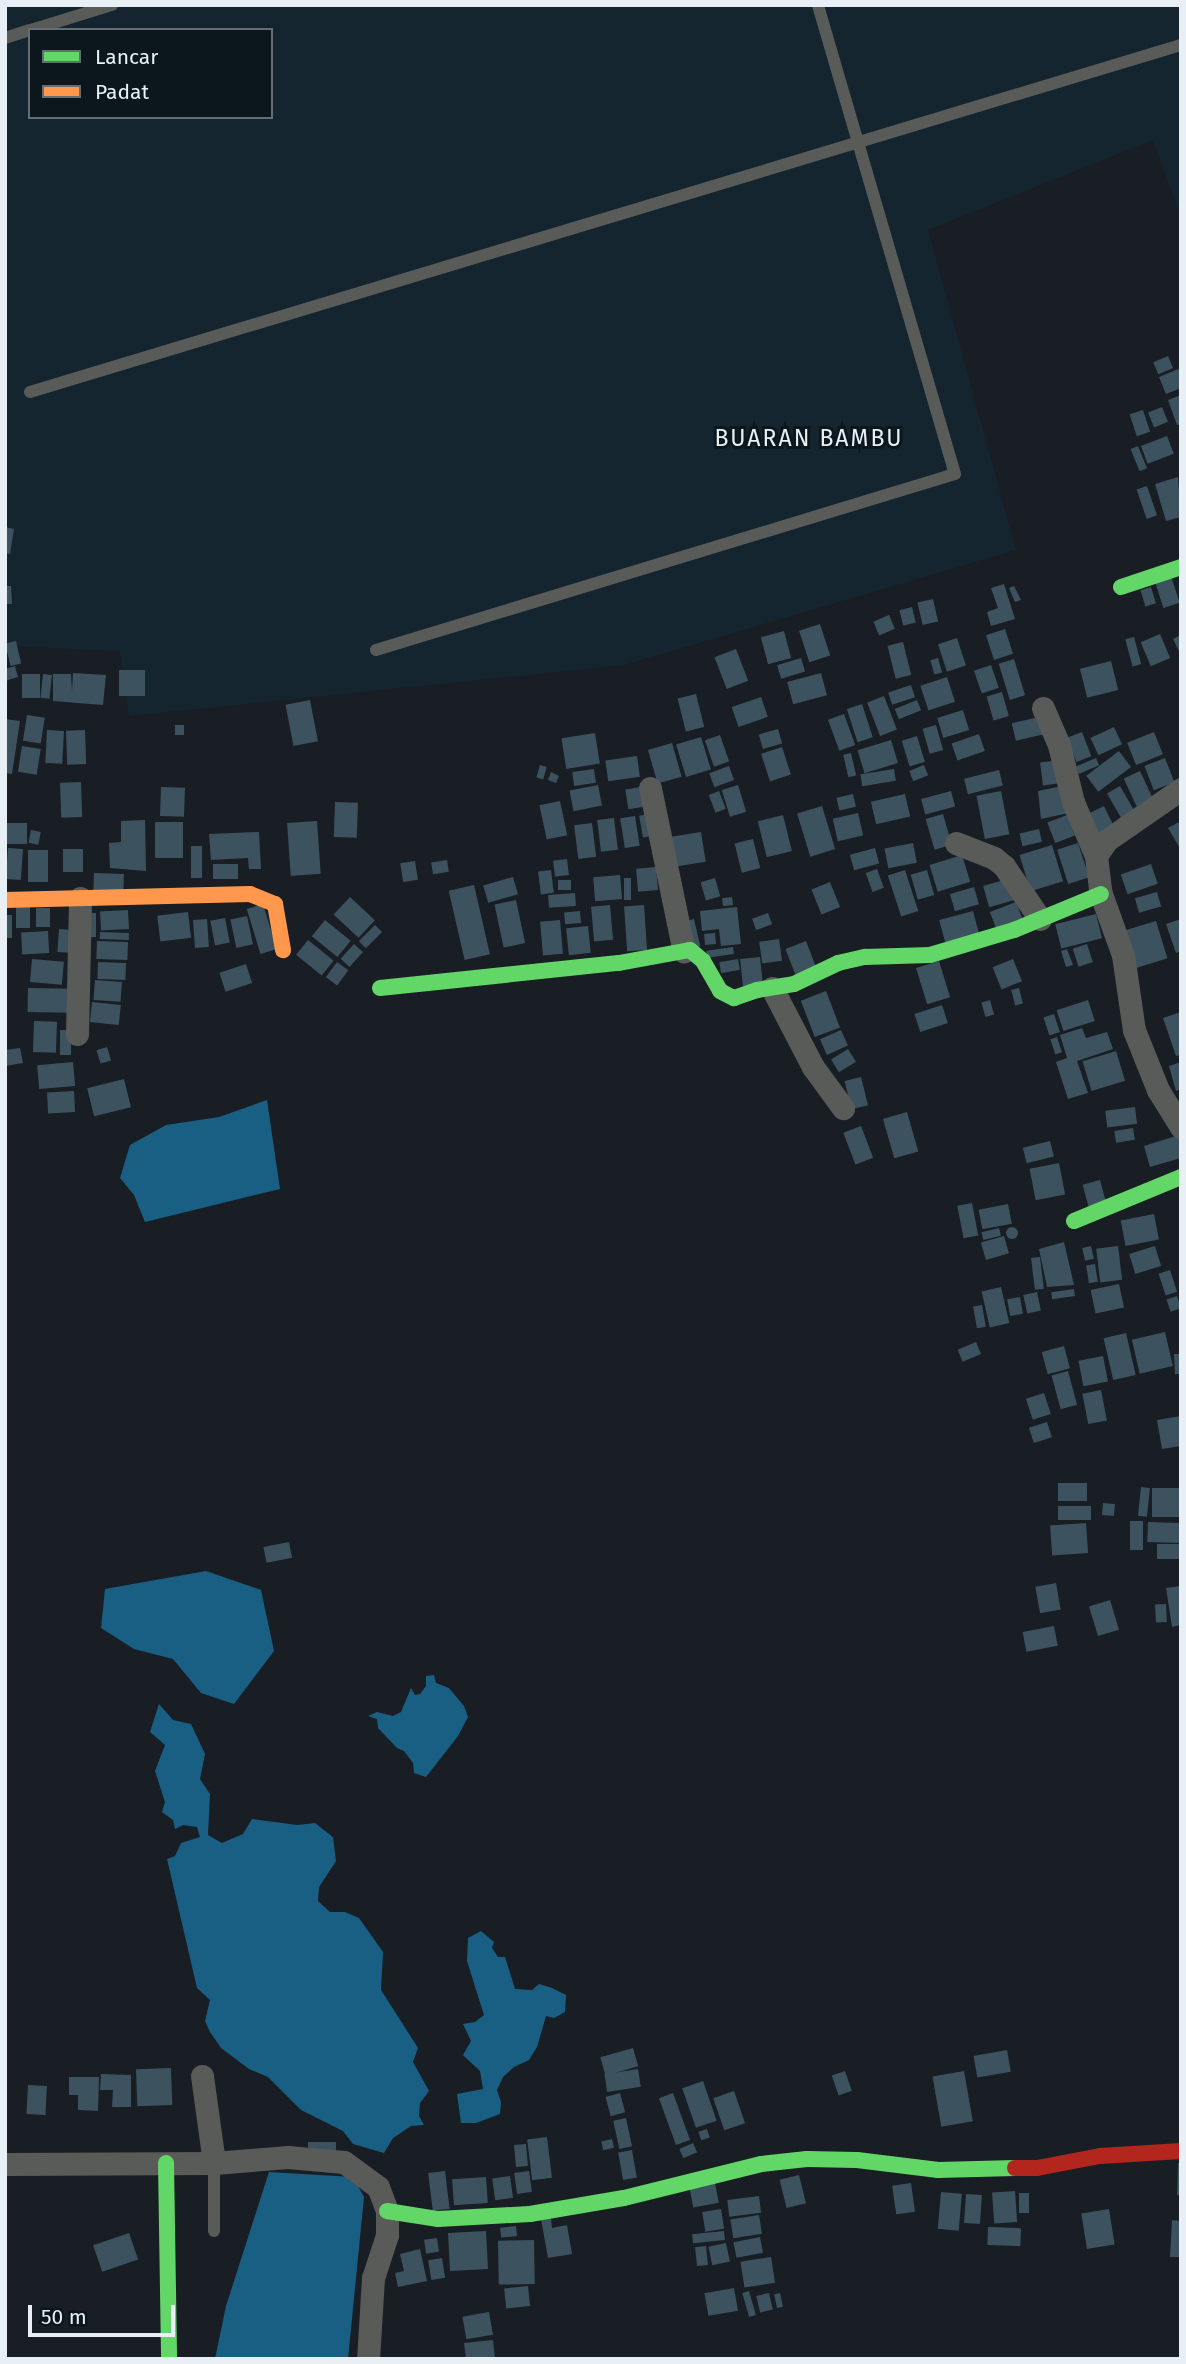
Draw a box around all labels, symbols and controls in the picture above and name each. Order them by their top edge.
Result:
legend [28,28,273,119]
text: Lancar [95,44,158,70]
text: Padat [95,79,149,105]
district label: BUARAN BAMBU [716,424,902,452]
scale bar [32,2290,178,2334]
text: 50 m [41,2304,87,2330]

